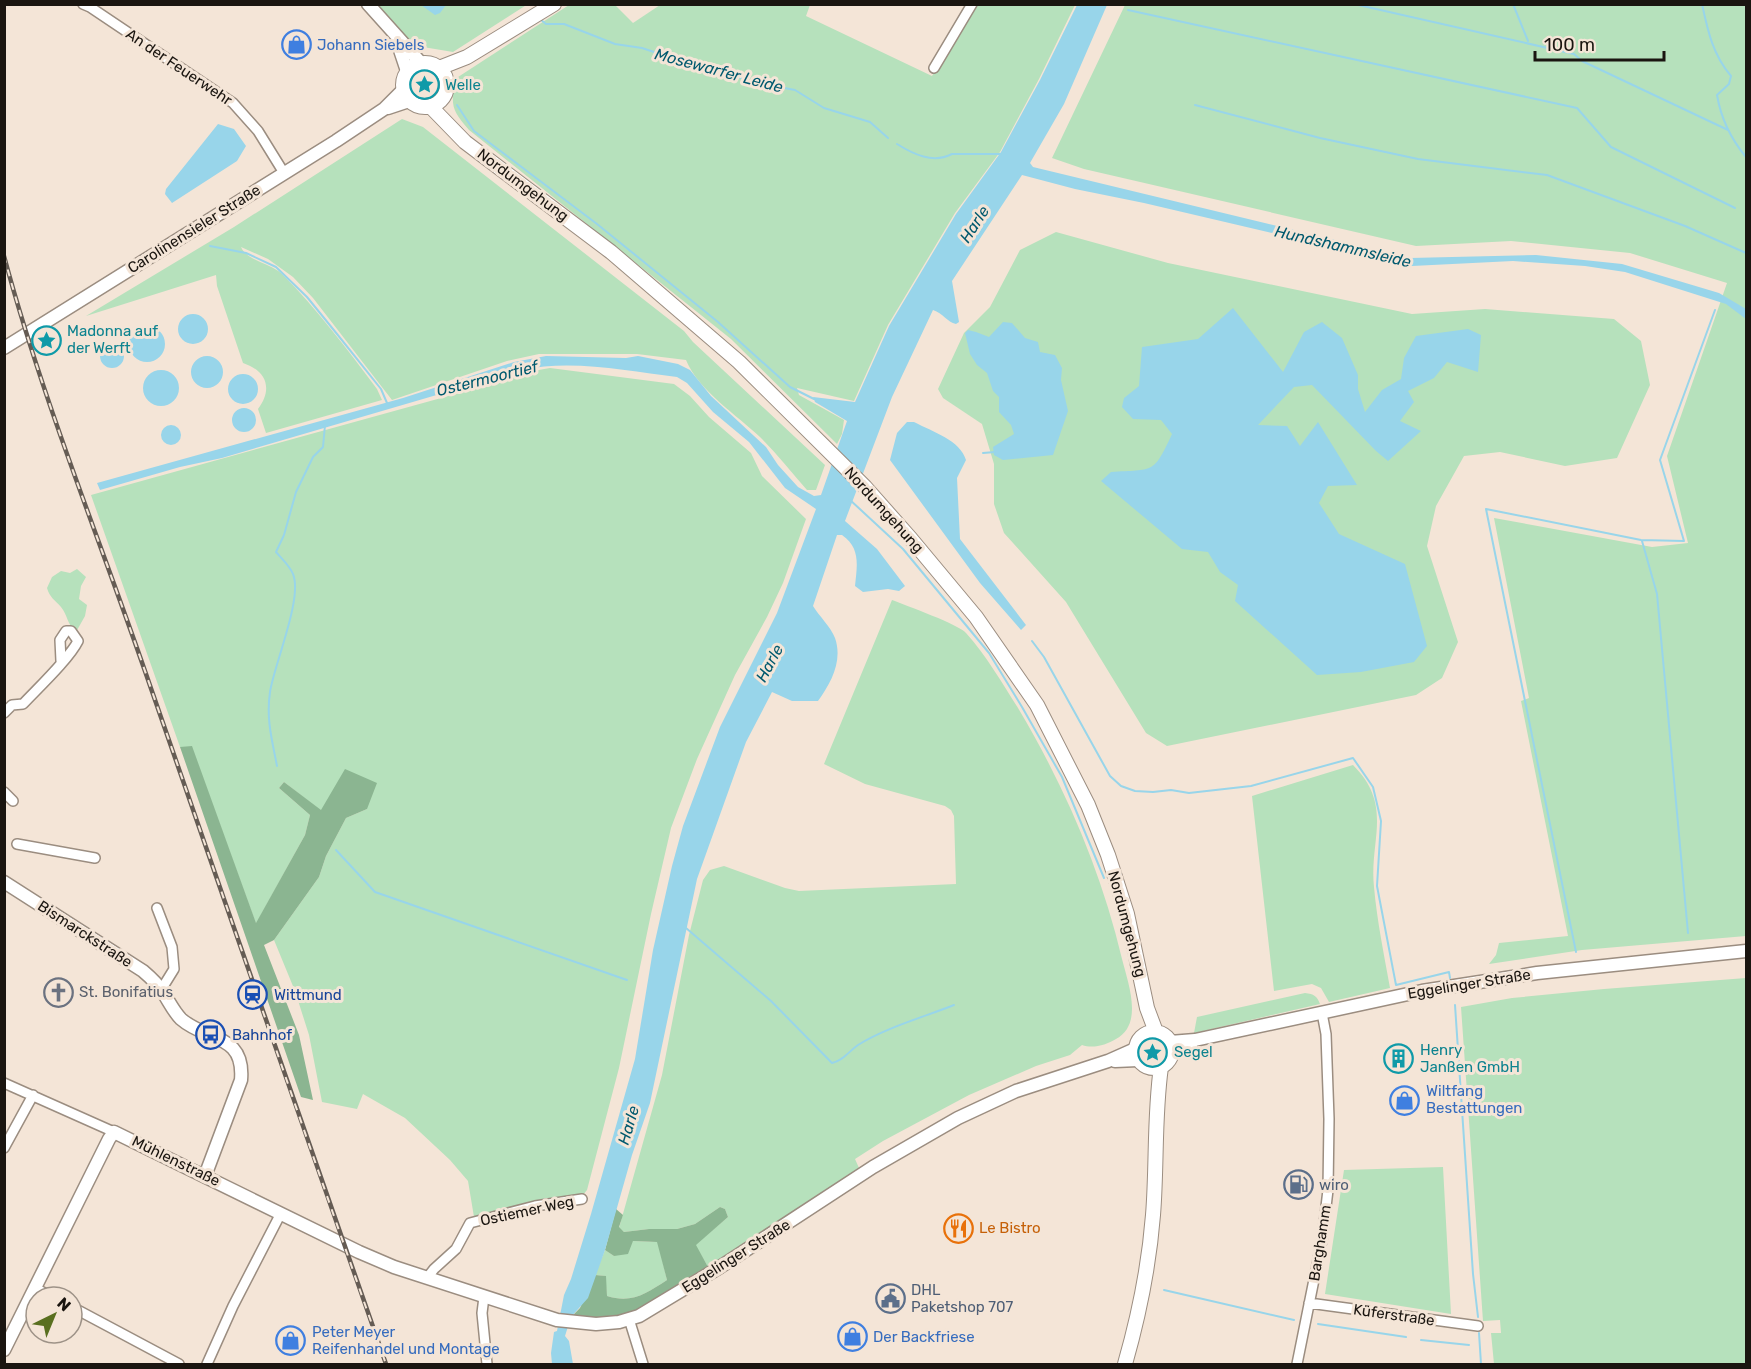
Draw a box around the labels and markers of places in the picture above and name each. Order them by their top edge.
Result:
shop icon: Johann Siebels [280,29,312,61]
place label: Johann Siebels [317,36,425,54]
place icon: Welle [408,69,440,101]
place label: Welle [445,76,481,94]
place label: Madonna auf der Werft [67,322,158,357]
place icon: Madonna auf der Werft [30,324,62,356]
church icon: St. Bonifatius [42,976,74,1008]
station icon: Wittmund [237,979,269,1011]
place label: St. Bonifatius [79,983,173,1001]
place label: Wittmund [274,986,342,1004]
bus stop icon: Bahnhof [195,1019,227,1051]
place label: Bahnhof [232,1026,292,1044]
place icon: Segel [1137,1036,1169,1068]
place label: Henry Janßen GmbH [1420,1041,1520,1076]
place label: Segel [1174,1043,1213,1061]
building icon: Henry Janßen GmbH [1383,1043,1415,1075]
place label: Wiltfang Bestattungen [1426,1082,1522,1117]
shop icon: Wiltfang Bestattungen [1389,1084,1421,1116]
fuel station icon: wiro [1282,1169,1314,1201]
place label: wiro [1319,1176,1349,1194]
restaurant icon: Le Bistro [942,1212,974,1244]
place label: Le Bistro [979,1219,1041,1237]
place label: DHL Paketshop 707 [911,1281,1014,1316]
public building icon: DHL Paketshop 707 [874,1283,906,1315]
shop icon: Der Backfriese [836,1321,868,1353]
place label: Peter Meyer Reifenhandel und Montage [312,1323,500,1358]
shop icon: Peter Meyer Reifenhandel und Montage [275,1325,307,1357]
place label: Der Backfriese [873,1328,975,1346]

